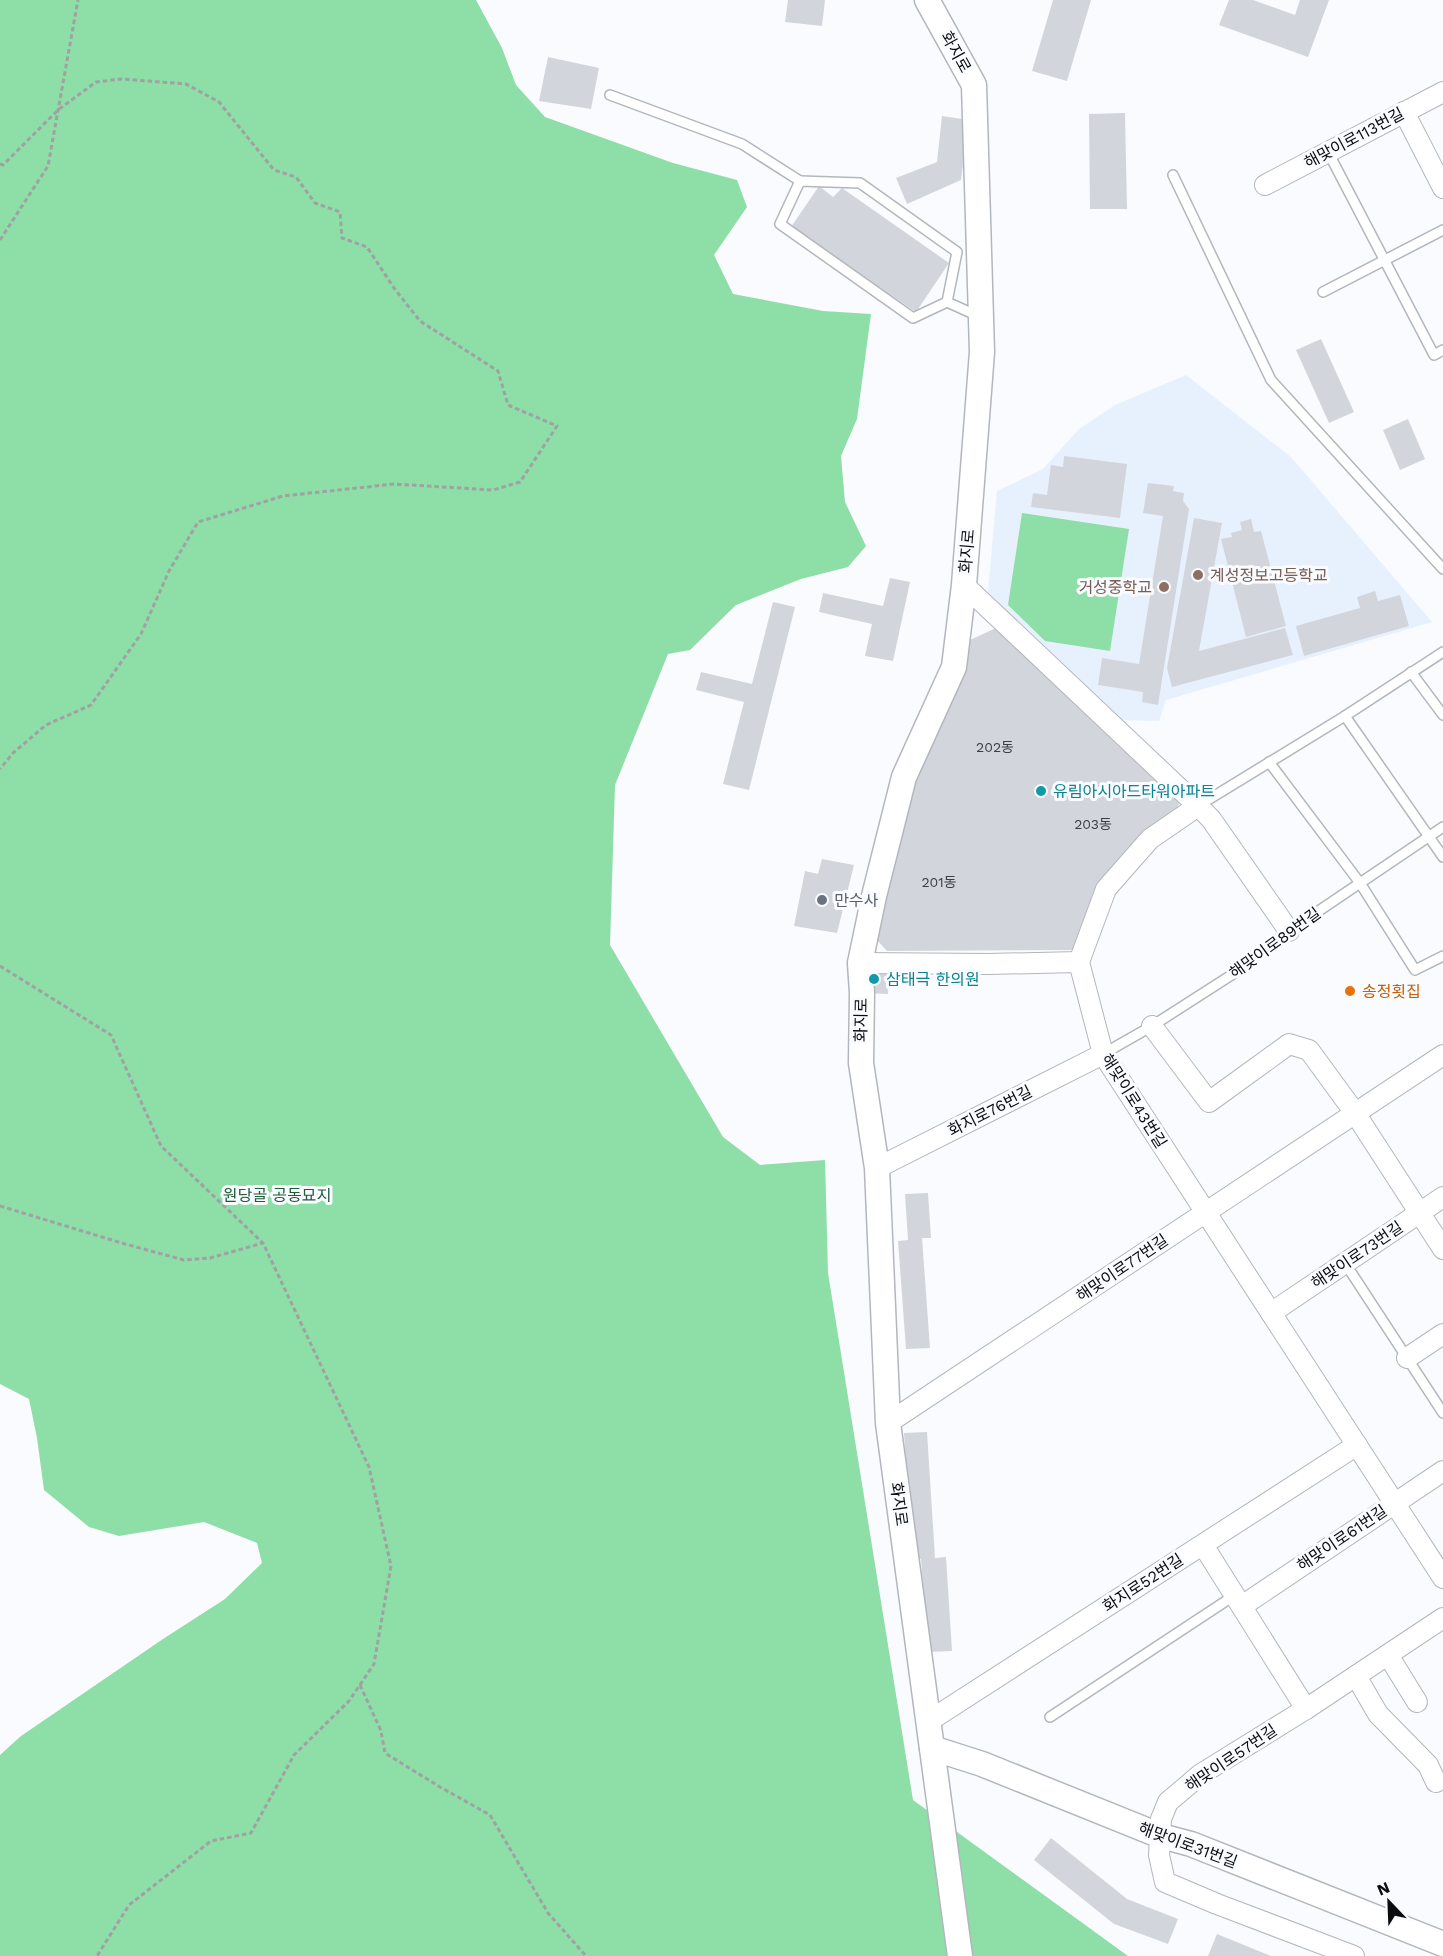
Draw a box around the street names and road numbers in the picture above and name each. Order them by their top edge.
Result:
street label: 화지로 [937,28,975,76]
street label: 해맞이로113번길 [1301,104,1407,172]
street label: 화지로 [956,528,978,574]
street label: 해맞이로89번길 [1226,904,1324,982]
street label: 화지로 [851,997,871,1042]
street label: 해맞이로43번길 [1097,1050,1171,1152]
street label: 화지로76번길 [945,1082,1035,1140]
street label: 해맞이로73번길 [1307,1217,1407,1293]
street label: 해맞이로77번길 [1073,1230,1171,1306]
street label: 화지로 [887,1481,912,1527]
street label: 해맞이로61번길 [1293,1501,1391,1575]
street label: 화지로52번길 [1099,1550,1187,1616]
street label: 해맞이로57번길 [1181,1720,1281,1796]
street label: 해맞이로31번길 [1136,1818,1240,1872]

